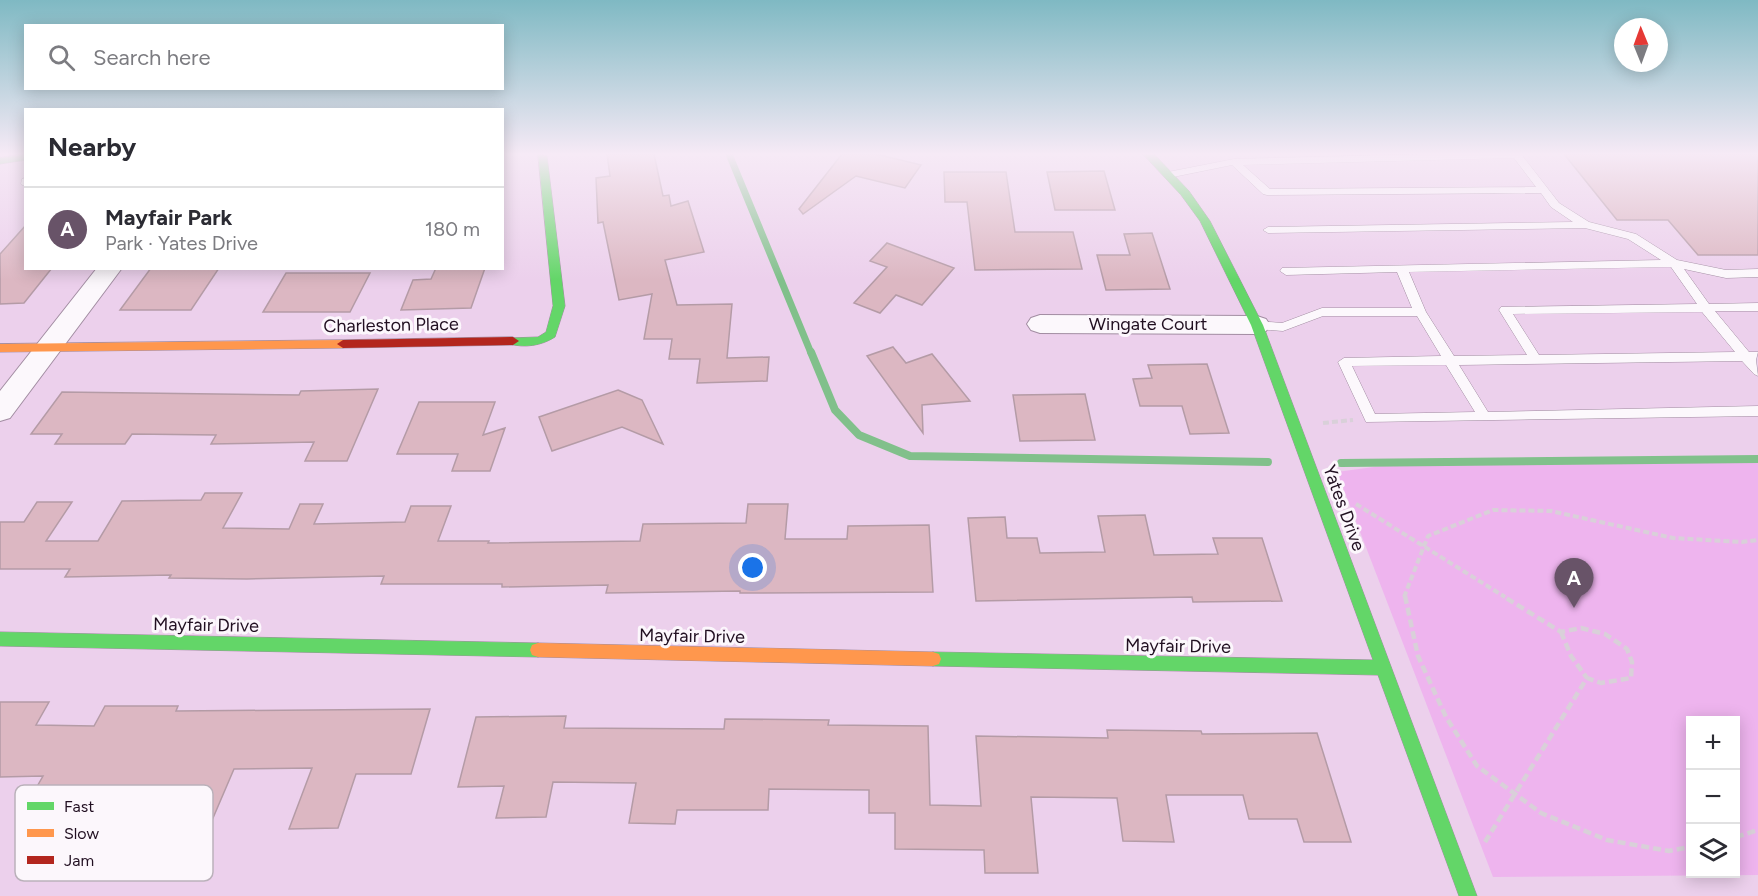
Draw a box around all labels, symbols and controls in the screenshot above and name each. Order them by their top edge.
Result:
north arrow [1614,18,1668,72]
search box [24,24,504,90]
icon: search [45,41,78,74]
text: Search here [93,44,211,71]
text: Nearby [48,131,136,163]
text: Mayfair Park [105,204,232,231]
text: A [60,217,75,241]
text: 180 m [425,217,480,241]
text: Park · Yates Drive [105,231,258,255]
street label: Charleston Place [323,313,459,337]
street label: Wingate Court [1089,313,1208,335]
street label: Yates Drive [1318,462,1370,554]
your location [738,553,767,582]
pin: A [1554,558,1594,608]
street label: Mayfair Drive [153,613,259,637]
street label: Mayfair Drive [639,624,745,648]
street label: Mayfair Drive [1125,634,1231,658]
map controls [1686,716,1740,878]
button: + [1686,716,1740,770]
button: − [1686,770,1740,824]
legend [15,785,213,881]
text: Fast [64,797,94,816]
text: Slow [64,824,99,843]
button: layers [1686,824,1740,878]
text: Jam [64,851,94,870]

